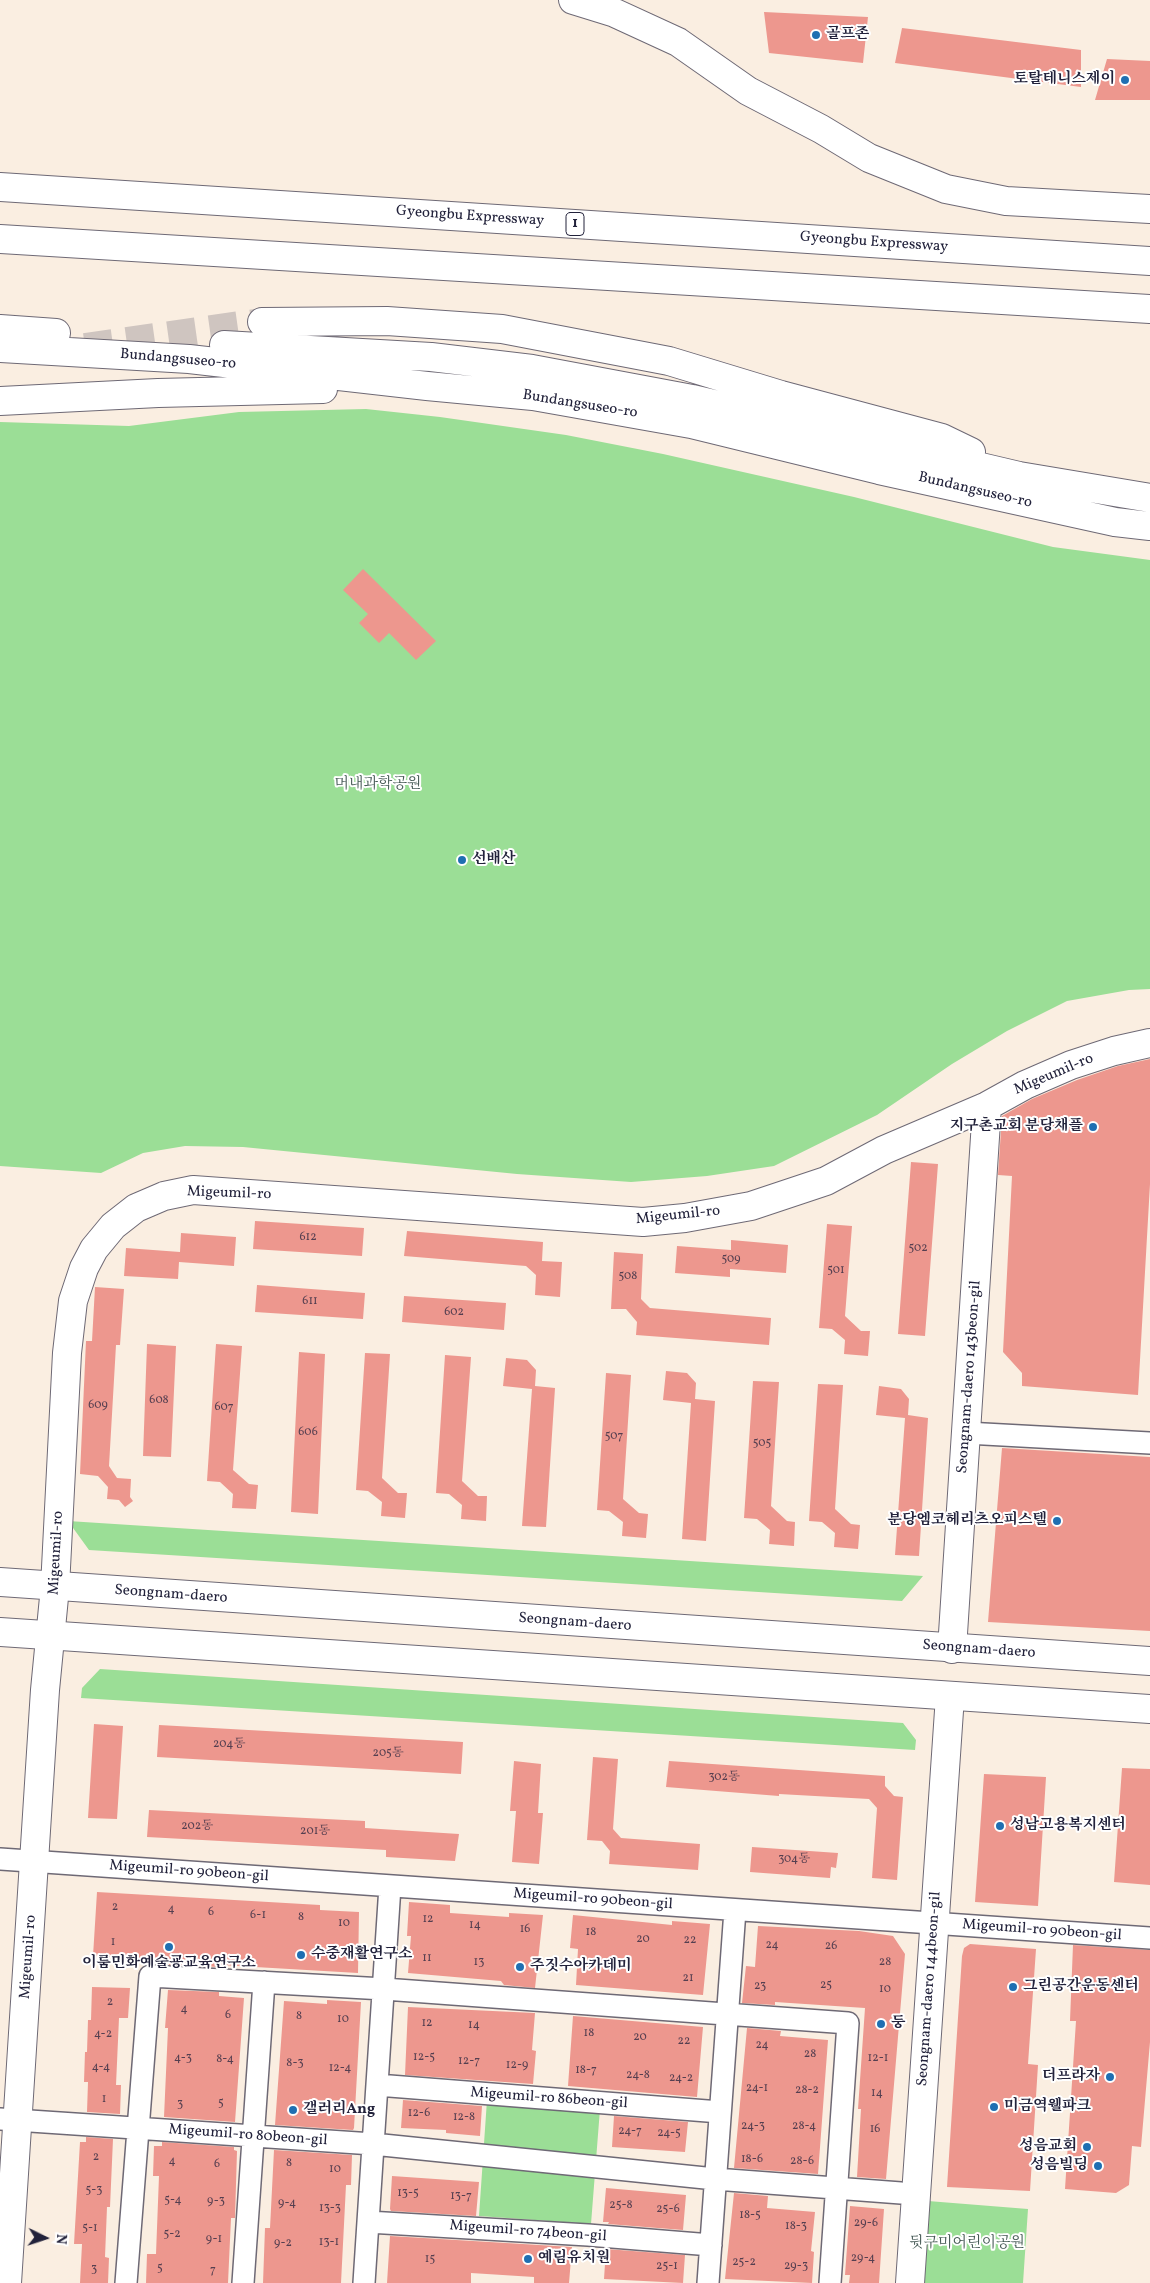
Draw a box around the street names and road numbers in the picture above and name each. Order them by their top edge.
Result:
street label: Gyeongbu Expressway [395,203,545,231]
road number: 1 [566,212,584,235]
street label: Gyeongbu Expressway [799,229,949,257]
street label: Bundangsuseo-ro [119,346,237,374]
street label: Bundangsuseo-ro [521,387,639,423]
street label: Bundangsuseo-ro [916,469,1034,513]
street label: Migeumil-ro [1012,1050,1096,1100]
street label: Migeumil-ro [186,1184,272,1204]
street label: Migeumil-ro [635,1203,721,1229]
street label: Seongnam-daero 143beon-gil [954,1280,986,1474]
street label: Migeumil-ro [46,1510,68,1596]
street label: Seongnam-daero [114,1582,228,1608]
street label: Seongnam-daero [518,1610,632,1636]
street label: Seongnam-daero [922,1637,1036,1663]
street label: Migeumil-ro 90beon-gil [109,1857,269,1887]
street label: Migeumil-ro 90beon-gil [513,1885,673,1915]
street label: Seongnam-daero 144beon-gil [914,1891,946,2087]
street label: Migeumil-ro [17,1914,41,2000]
street label: Migeumil-ro 90beon-gil [962,1916,1122,1946]
street label: Migeumil-ro 86beon-gil [470,2085,628,2113]
street label: Migeumil-ro 80beon-gil [168,2121,328,2151]
street label: Migeumil-ro 74beon-gil [449,2218,607,2246]

